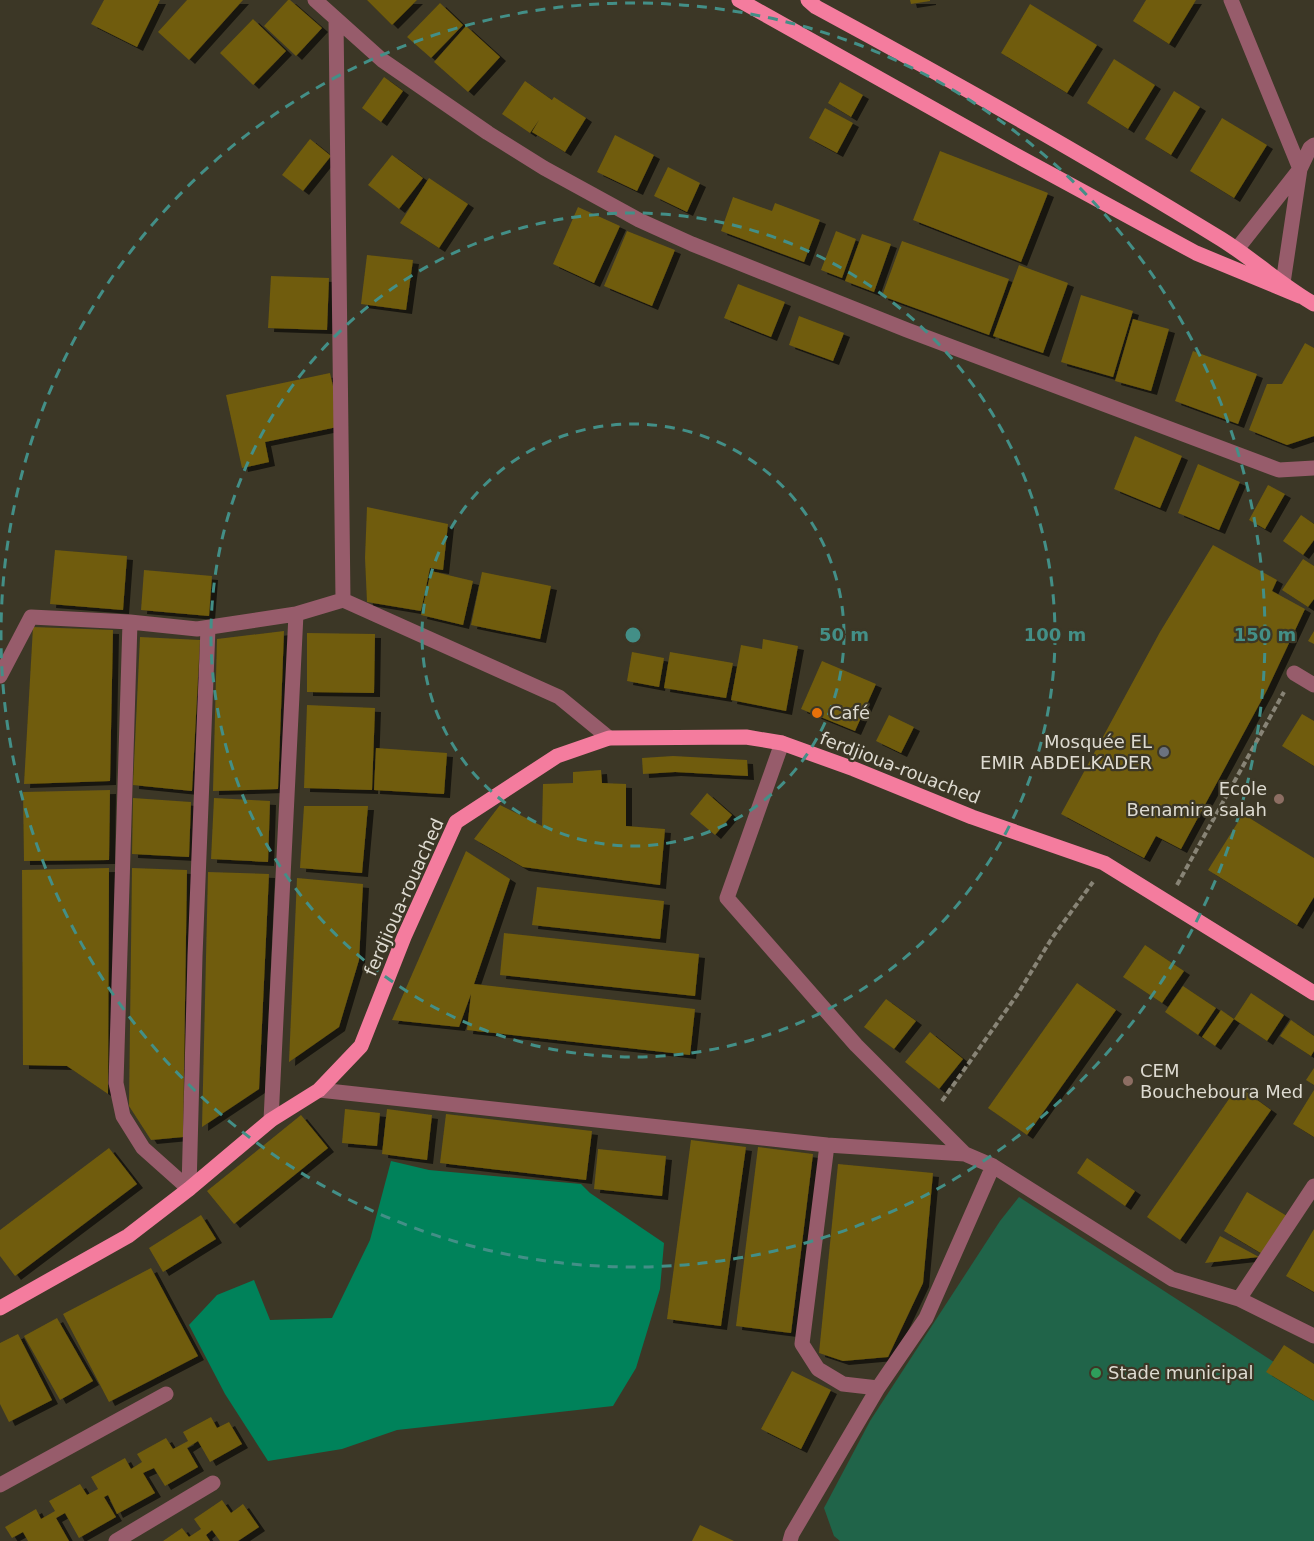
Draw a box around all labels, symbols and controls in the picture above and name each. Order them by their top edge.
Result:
text: 50 m [819,624,869,645]
text: 100 m [1024,624,1086,645]
text: 150 m [1234,624,1296,645]
centre of rings [623,625,643,645]
place label: Café [829,702,870,723]
marker: Café [810,706,824,720]
street label: ferdjioua-rouached [817,727,983,808]
place label: Mosquée EL EMIR ABDELKADER [980,731,1152,773]
marker: Mosquée EL EMIR ABDELKADER [1157,745,1171,759]
place label: Ecole Benamira salah [1127,778,1267,820]
marker: Ecole Benamira salah [1272,792,1286,806]
street label: ferdjioua-rouached [359,815,448,979]
place label: CEM Boucheboura Med [1140,1060,1303,1102]
marker: CEM Boucheboura Med [1121,1074,1135,1088]
place label: Stade municipal [1108,1362,1253,1383]
marker: Stade municipal [1089,1366,1103,1380]

